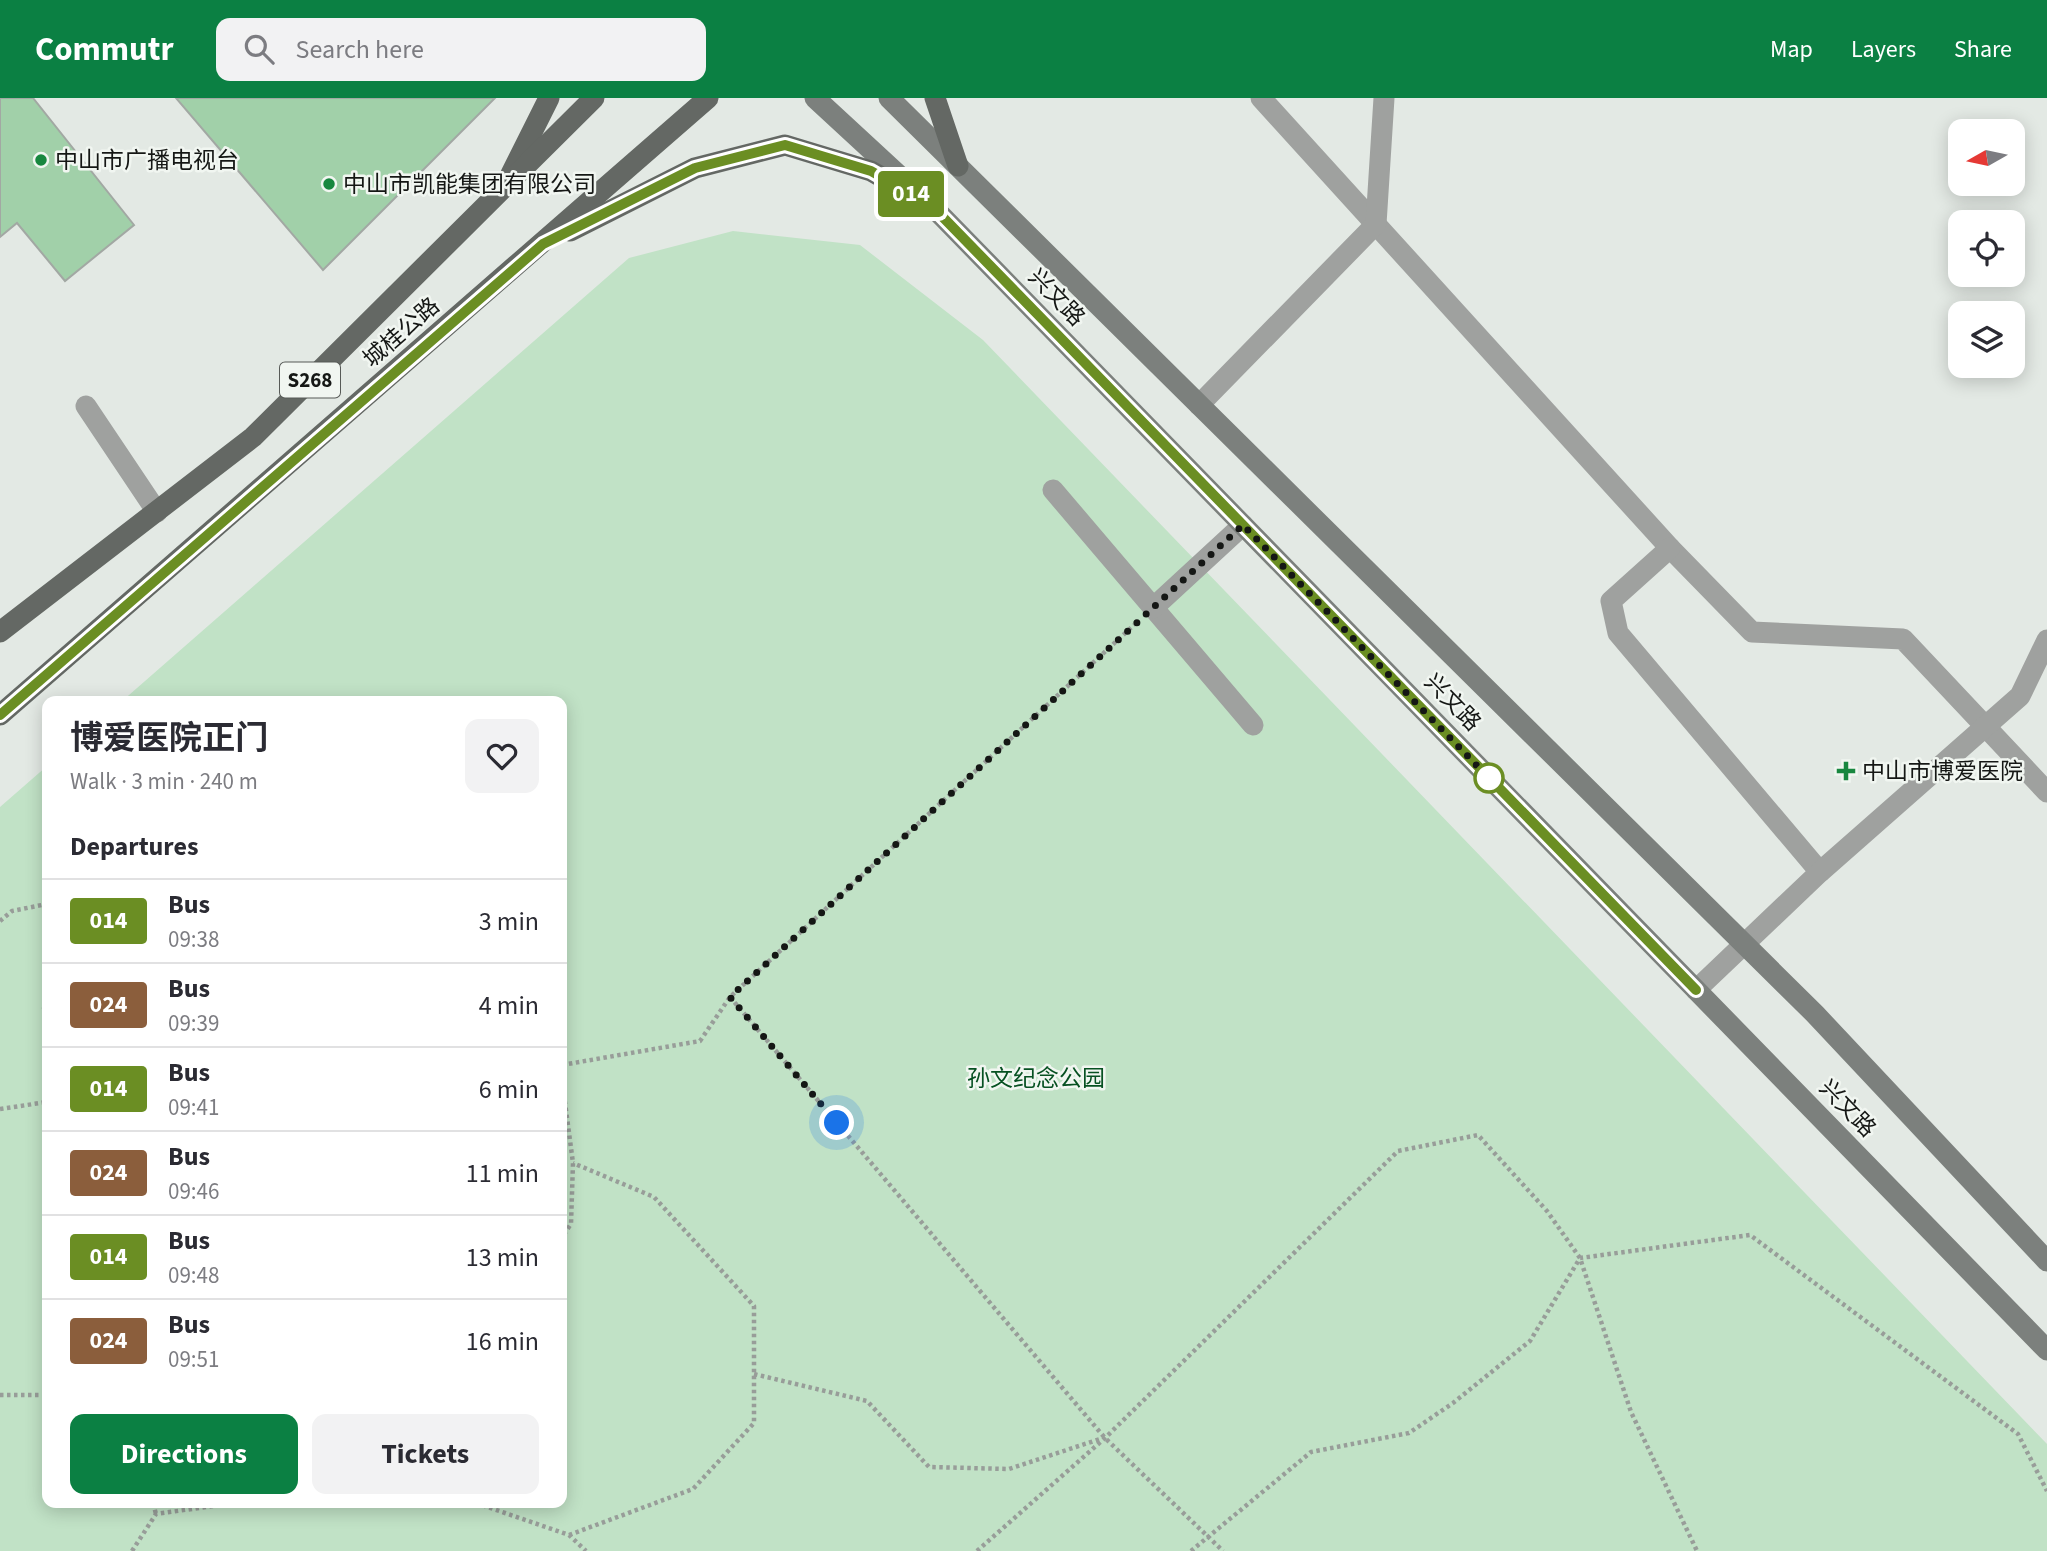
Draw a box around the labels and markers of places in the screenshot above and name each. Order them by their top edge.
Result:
place label: 中山市广播电视台 [55,144,239,177]
marker: 中山市广播电视台 [33,152,49,168]
place label: 中山市凯能集团有限公司 [343,168,596,201]
marker: 中山市凯能集团有限公司 [321,176,337,192]
place label: 中山市博爱医院 [1862,755,2023,788]
marker: 中山市博爱医院 [1836,761,1856,781]
unlabelled marker [1474,763,1504,793]

